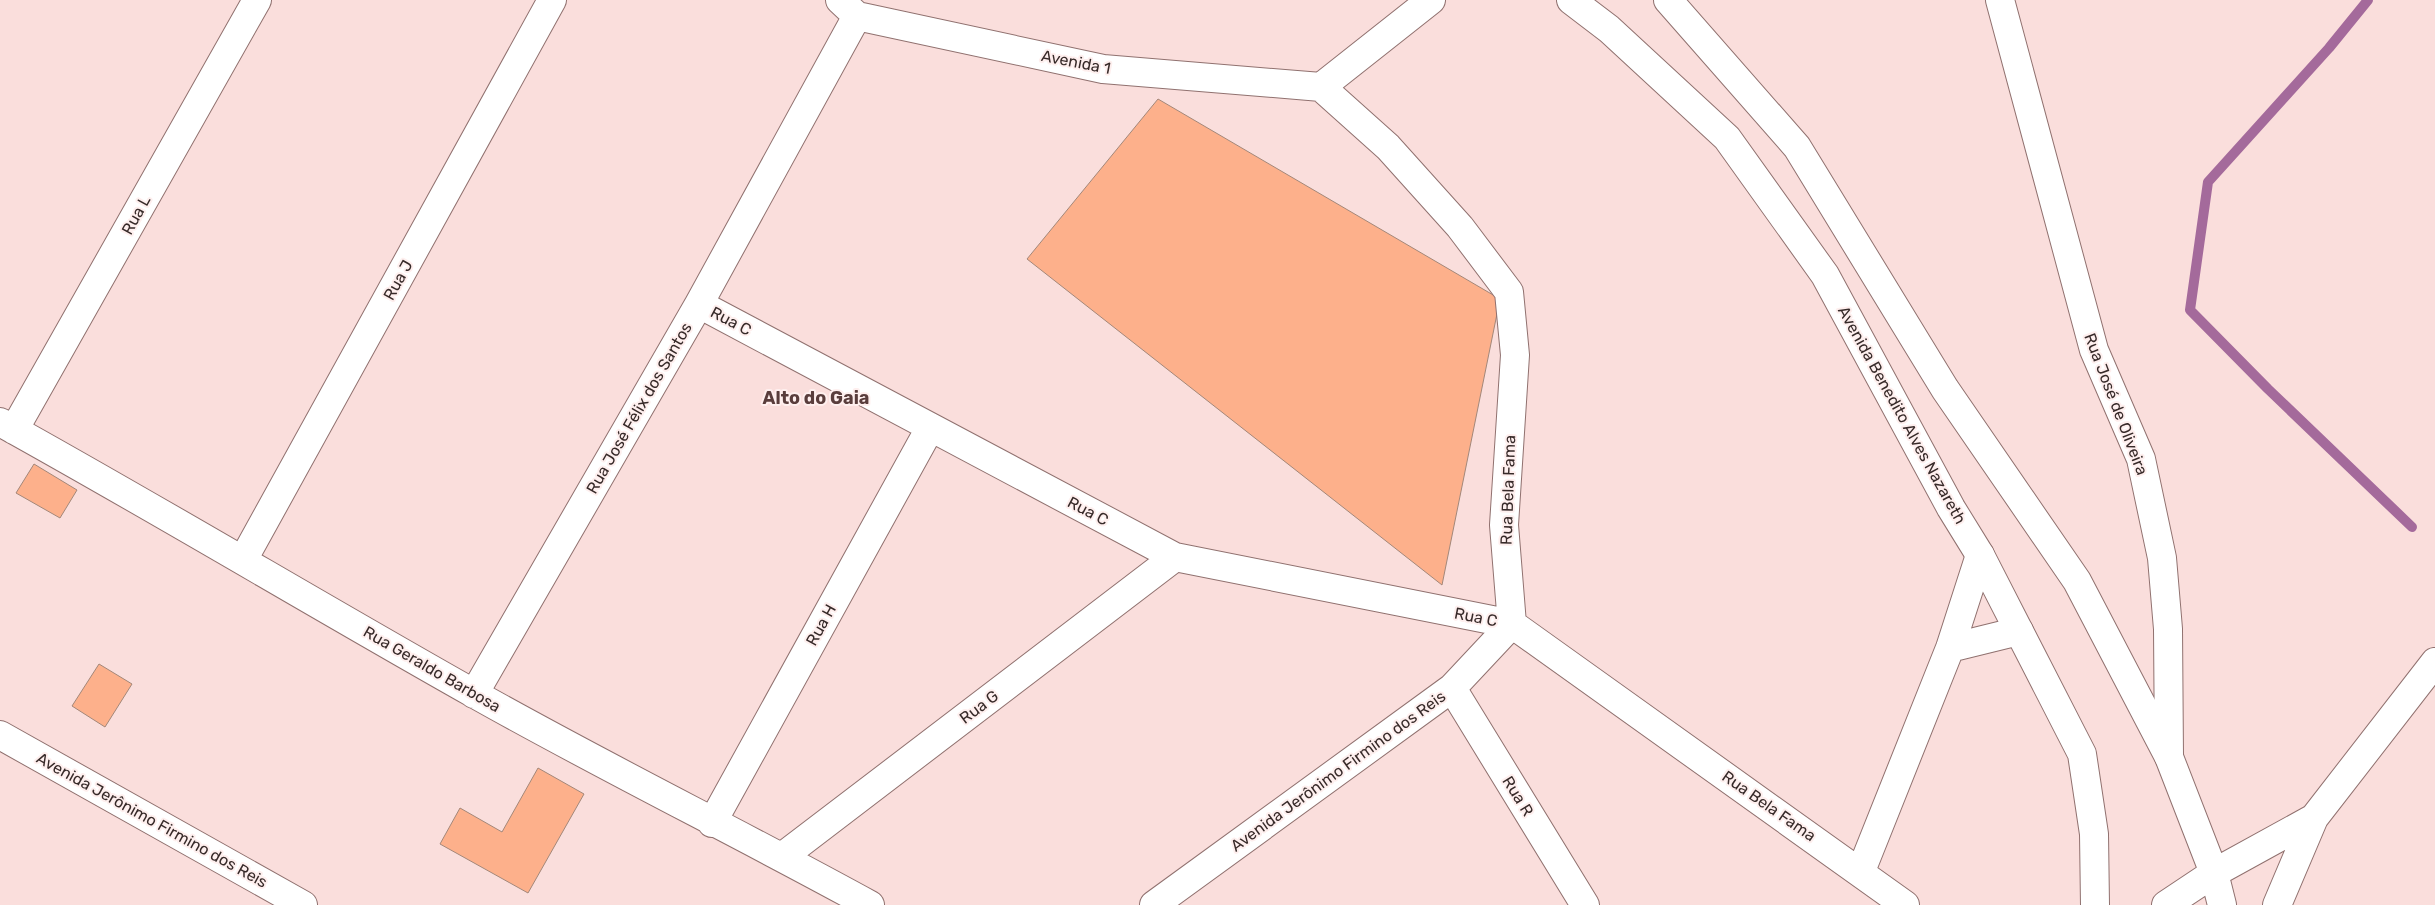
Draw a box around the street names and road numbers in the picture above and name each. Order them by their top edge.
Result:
street label: Avenida 1 [1040,46,1112,78]
street label: Rua L [118,192,154,238]
street label: Rua J [379,257,417,303]
street label: Rua C [707,302,755,340]
street label: Avenida Benedito Alves Nazareth [1834,303,1970,527]
street label: Rua José Félix dos Santos [582,319,696,497]
street label: Rua José de Oliveira [2080,330,2152,478]
street label: Rua Bela Fama [1497,435,1519,545]
street label: Rua C [1064,492,1112,530]
street label: Rua H [802,601,840,649]
street label: Rua C [1453,604,1499,630]
street label: Rua Geraldo Barbosa [360,622,504,716]
street label: Rua G [956,686,1002,728]
street label: Avenida Jerônimo Firmino dos Reis [1227,687,1449,855]
street label: Avenida Jerônimo Firmino dos Reis [33,748,271,892]
street label: Rua Bela Fama [1719,767,1819,845]
street label: Rua R [1498,773,1538,819]

